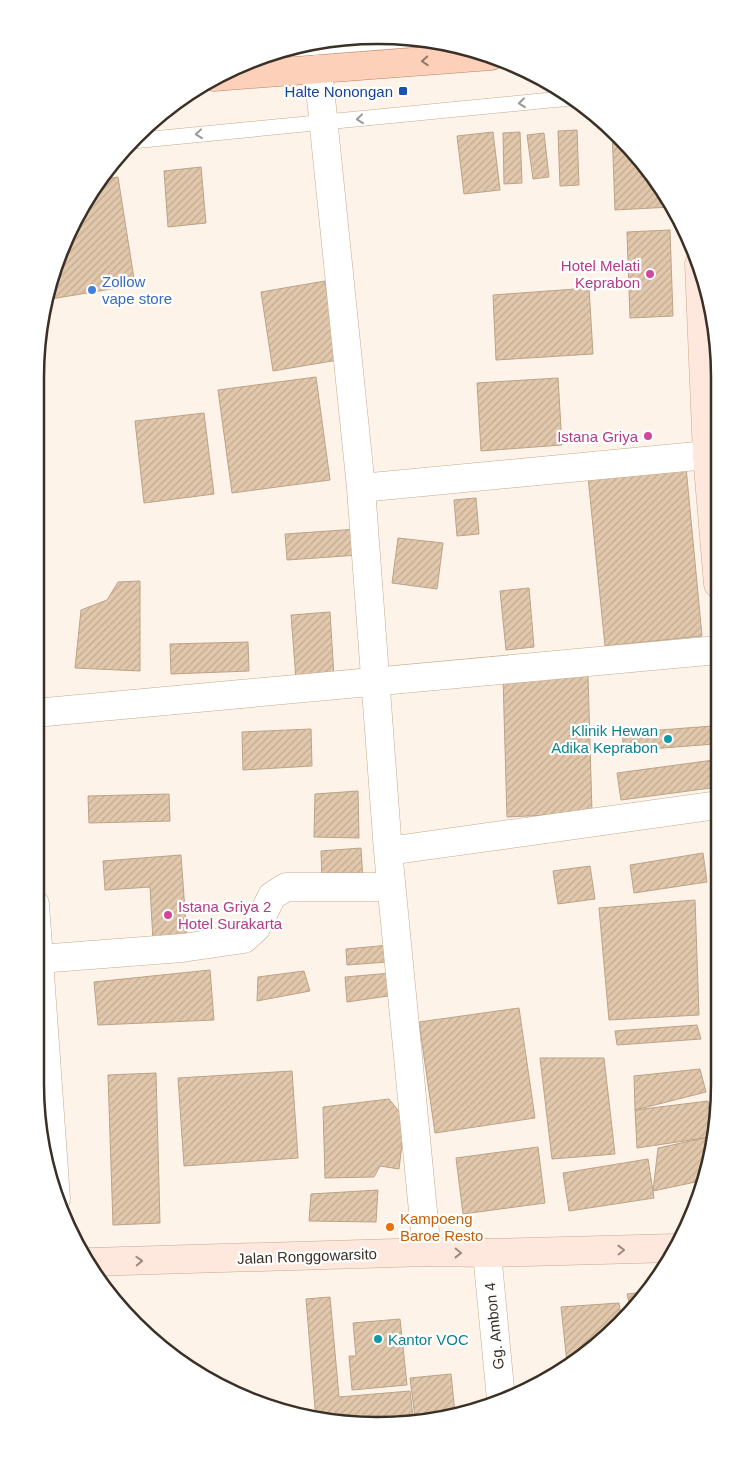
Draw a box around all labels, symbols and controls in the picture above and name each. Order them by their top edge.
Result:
one-way arrow [420,55,428,66]
place label: Halte Nonongan [285,83,393,100]
marker: Halte Nonongan [397,85,409,97]
one-way arrow [518,97,526,108]
one-way arrow [356,113,364,124]
one-way arrow [194,129,202,140]
place label: Hotel Melati Keprabon [561,257,640,291]
marker: Hotel Melati Keprabon [644,268,656,280]
place label: Zollow vape store [102,273,172,307]
marker: Zollow vape store [86,284,98,296]
place label: Istana Griya [557,428,639,445]
marker: Istana Griya [642,430,654,442]
place label: Klinik Hewan Adika Keprabon [551,722,658,756]
marker: Klinik Hewan Adika Keprabon [662,733,674,745]
place label: Istana Griya 2 Hotel Surakarta [178,898,283,932]
marker: Istana Griya 2 Hotel Surakarta [162,909,174,921]
place label: Kampoeng Baroe Resto [400,1210,483,1244]
marker: Kampoeng Baroe Resto [384,1221,396,1233]
one-way arrow [617,1244,625,1255]
street label: Jalan Ronggowarsito [237,1245,377,1267]
one-way arrow [455,1247,463,1258]
one-way arrow [135,1255,143,1266]
street label: Gg. Ambon 4 [481,1282,507,1370]
place label: Kantor VOC [388,1331,469,1348]
marker: Kantor VOC [372,1333,384,1345]

